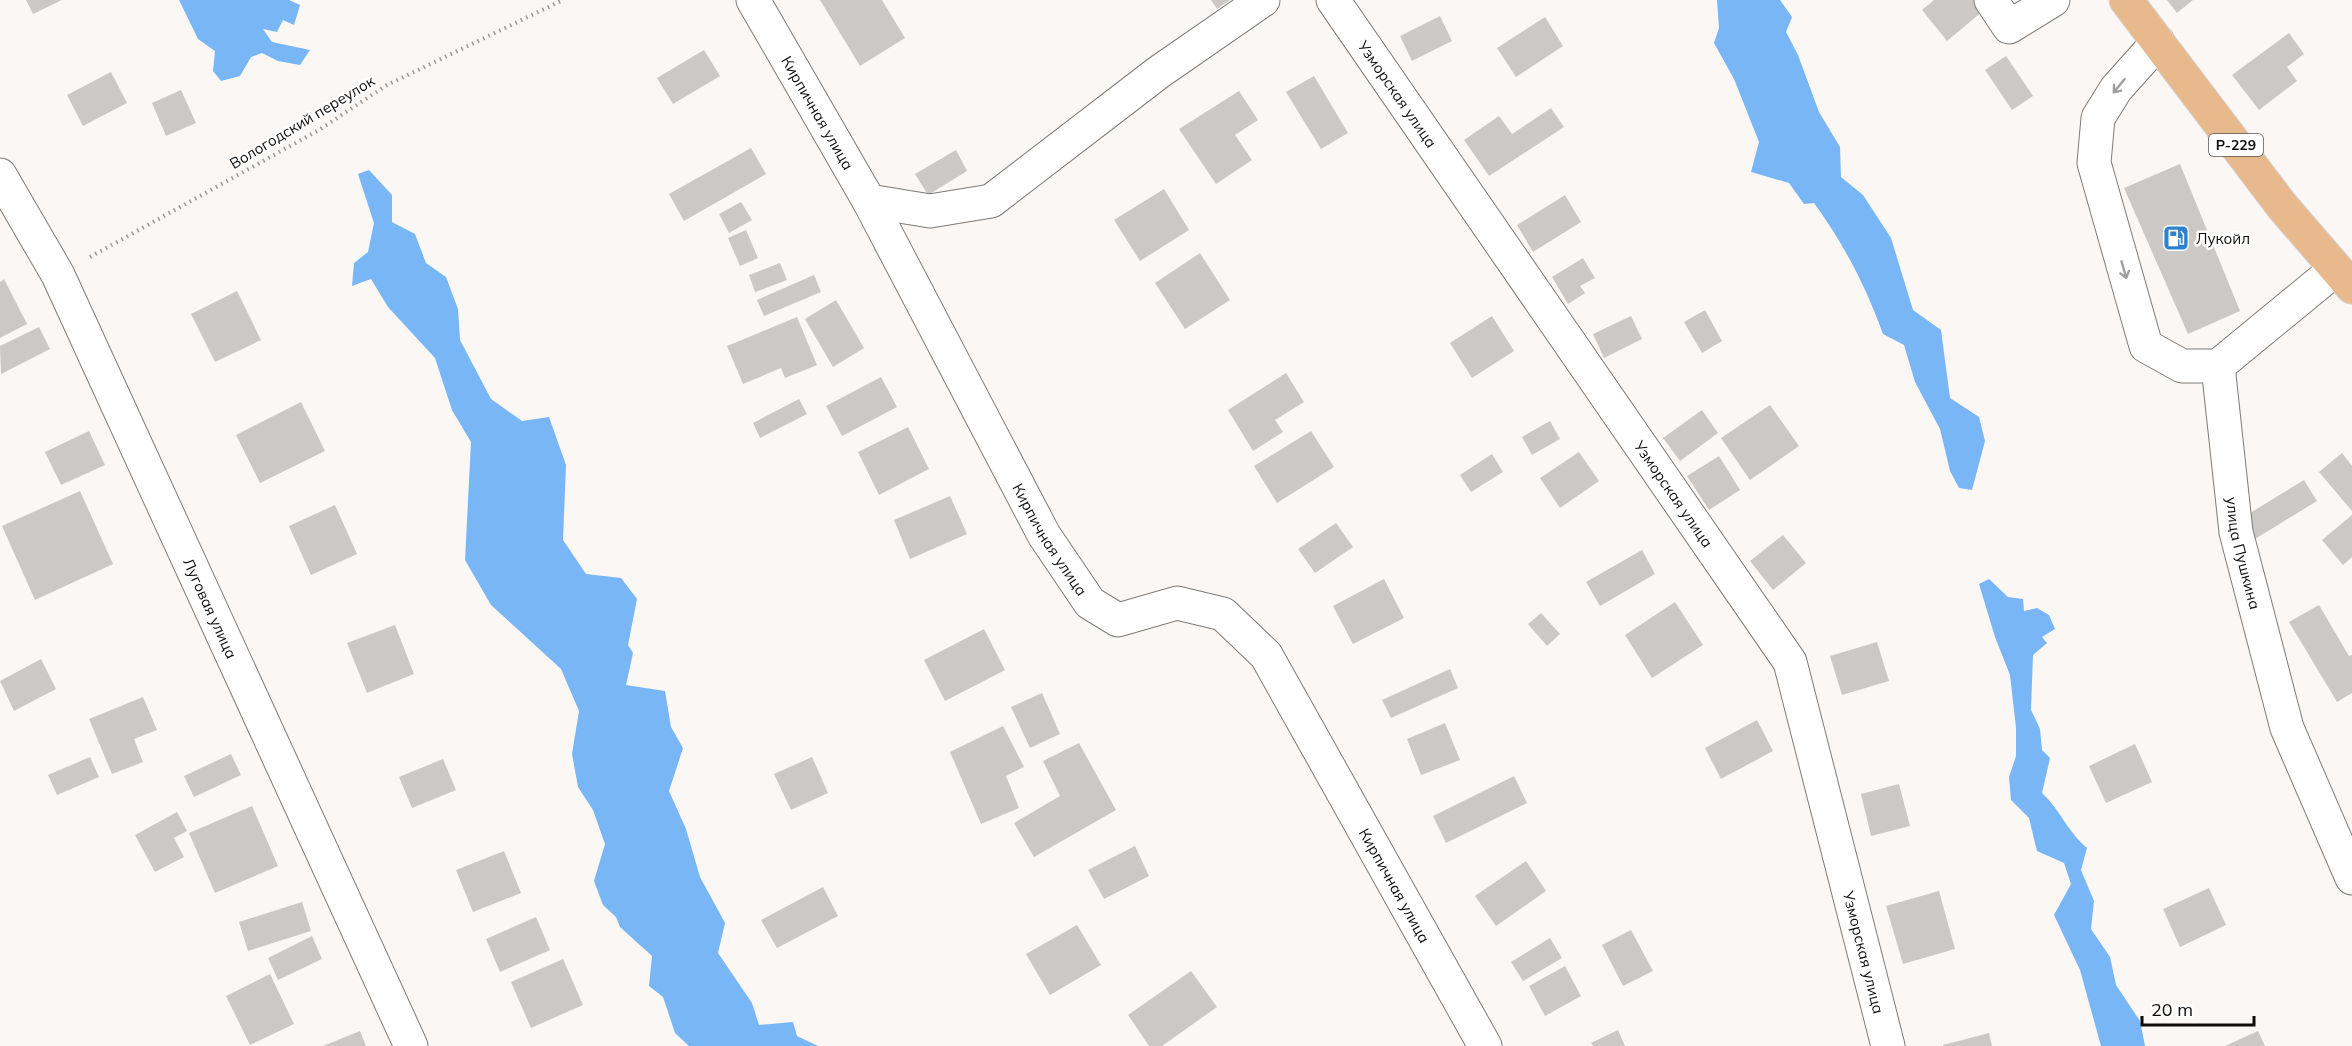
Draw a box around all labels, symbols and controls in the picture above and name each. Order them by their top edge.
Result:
street label: Узморская улица [1354,36,1441,151]
street label: Кирпичная улица [778,52,858,173]
street label: Вологодский переулок [226,71,379,173]
one-way arrow [2113,78,2126,94]
road number: Р-229 [2209,134,2263,156]
fuel station icon: Лукойл [2161,223,2191,253]
place label: Лукойл [2196,229,2250,248]
one-way arrow [2119,260,2131,279]
street label: Узморская улица [1630,436,1717,551]
street label: Кирпичная улица [1009,480,1092,599]
street label: улица Пушкина [2223,496,2265,611]
street label: Луговая улица [179,555,242,661]
street label: Кирпичная улица [1355,825,1435,946]
street label: Узморская улица [1839,888,1889,1016]
scale bar [2142,989,2254,1027]
text: 20 m [2151,998,2193,1021]

